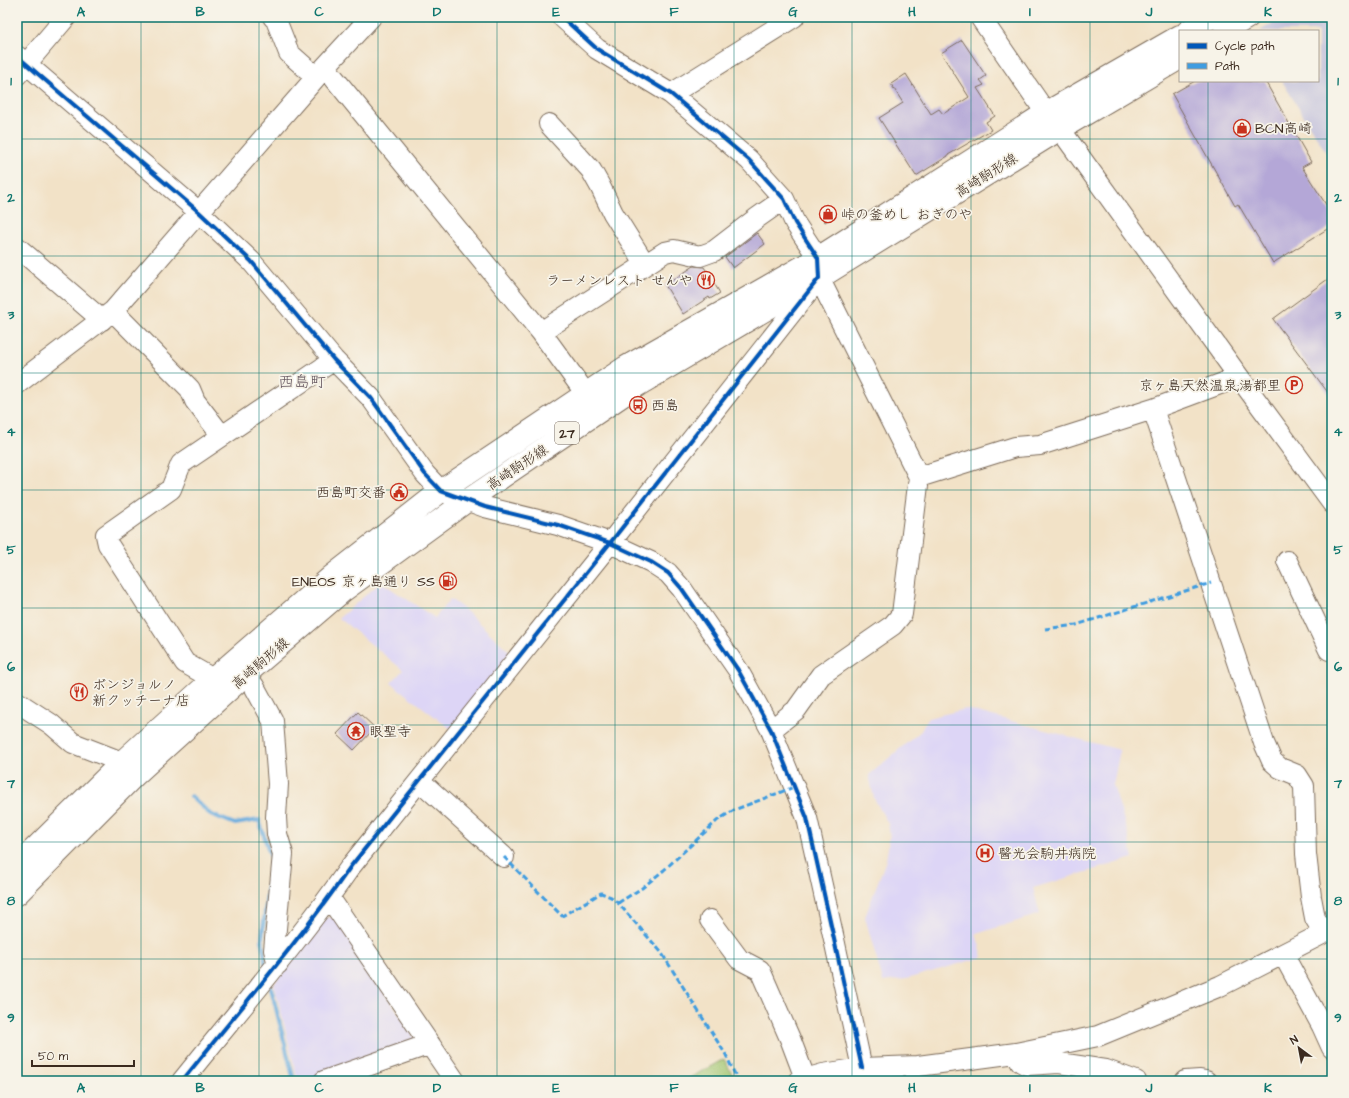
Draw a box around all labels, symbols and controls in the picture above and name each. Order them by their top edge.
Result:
text: A [77,3,86,21]
text: B [195,3,205,21]
text: C [314,3,324,21]
text: D [433,3,442,21]
text: E [552,3,560,21]
text: F [669,3,679,21]
text: G [788,3,798,21]
text: H [908,3,916,21]
text: I [1029,3,1031,21]
text: J [1145,3,1153,21]
text: K [1264,3,1272,21]
legend [1179,30,1319,82]
text: Cycle path [1215,38,1274,56]
text: Path [1215,58,1240,75]
text: 1 [10,72,12,90]
text: 1 [1337,72,1339,90]
shop icon: BCN高崎 [1232,118,1252,138]
place label: BCN高崎 [1255,119,1312,139]
street label: 高崎駒形線 [952,149,1022,203]
text: 2 [6,189,15,207]
text: 2 [1333,189,1342,207]
shop icon: 峠の釜めし おぎのや [818,204,838,224]
place label: 峠の釜めし おぎのや [841,205,973,225]
restaurant icon: ラーメンレスト せんや [696,270,716,290]
place label: ラーメンレスト せんや [546,271,693,291]
text: 3 [7,306,15,324]
text: 3 [1334,306,1342,324]
district label: 西島町 [278,371,326,393]
parking icon: 京ヶ島天然温泉;湯都里 [1284,375,1304,395]
place label: 京ヶ島天然温泉;湯都里 [1139,376,1281,396]
bus stop icon: 西島 [628,395,648,415]
place label: 西島 [651,396,679,416]
road number: 27 [555,422,579,444]
text: 4 [7,423,16,441]
text: 4 [1334,423,1343,441]
street label: 高崎駒形線 [483,440,552,496]
public building icon: 西島町交番 [389,482,409,502]
place label: 西島町交番 [316,483,386,503]
text: 5 [6,541,16,559]
text: 5 [1333,541,1343,559]
fuel station icon: ENEOS 京ヶ島通り SS [438,571,458,591]
place label: ENEOS 京ヶ島通り SS [292,572,435,592]
street label: 高崎駒形線 [228,633,294,694]
text: 6 [7,658,16,676]
text: 6 [1334,658,1343,676]
place label: ボンジョルノ 新クッチーナ店 [92,675,190,711]
restaurant icon: ボンジョルノ 新クッチーナ店 [69,682,89,702]
temple icon: 眼聖寺 [346,721,366,741]
place label: 眼聖寺 [369,722,411,742]
text: 7 [6,775,16,793]
text: 7 [1333,775,1343,793]
hospital icon: 醫光会駒井病院 [975,843,995,863]
place label: 醫光会駒井病院 [998,844,1096,864]
text: 8 [7,892,16,910]
text: 8 [1334,892,1343,910]
text: 9 [7,1009,15,1027]
text: 9 [1334,1009,1342,1027]
north arrow [1279,1028,1319,1068]
text: N [1287,1032,1301,1048]
scale bar [32,1042,134,1068]
text: 50 m [38,1048,69,1065]
text: A [77,1079,86,1097]
text: B [195,1079,205,1097]
text: C [314,1079,324,1097]
text: D [433,1079,442,1097]
text: E [552,1079,560,1097]
text: F [669,1079,679,1097]
text: G [788,1079,798,1097]
text: H [908,1079,916,1097]
text: I [1029,1079,1031,1097]
text: J [1145,1079,1153,1097]
text: K [1264,1079,1272,1097]

